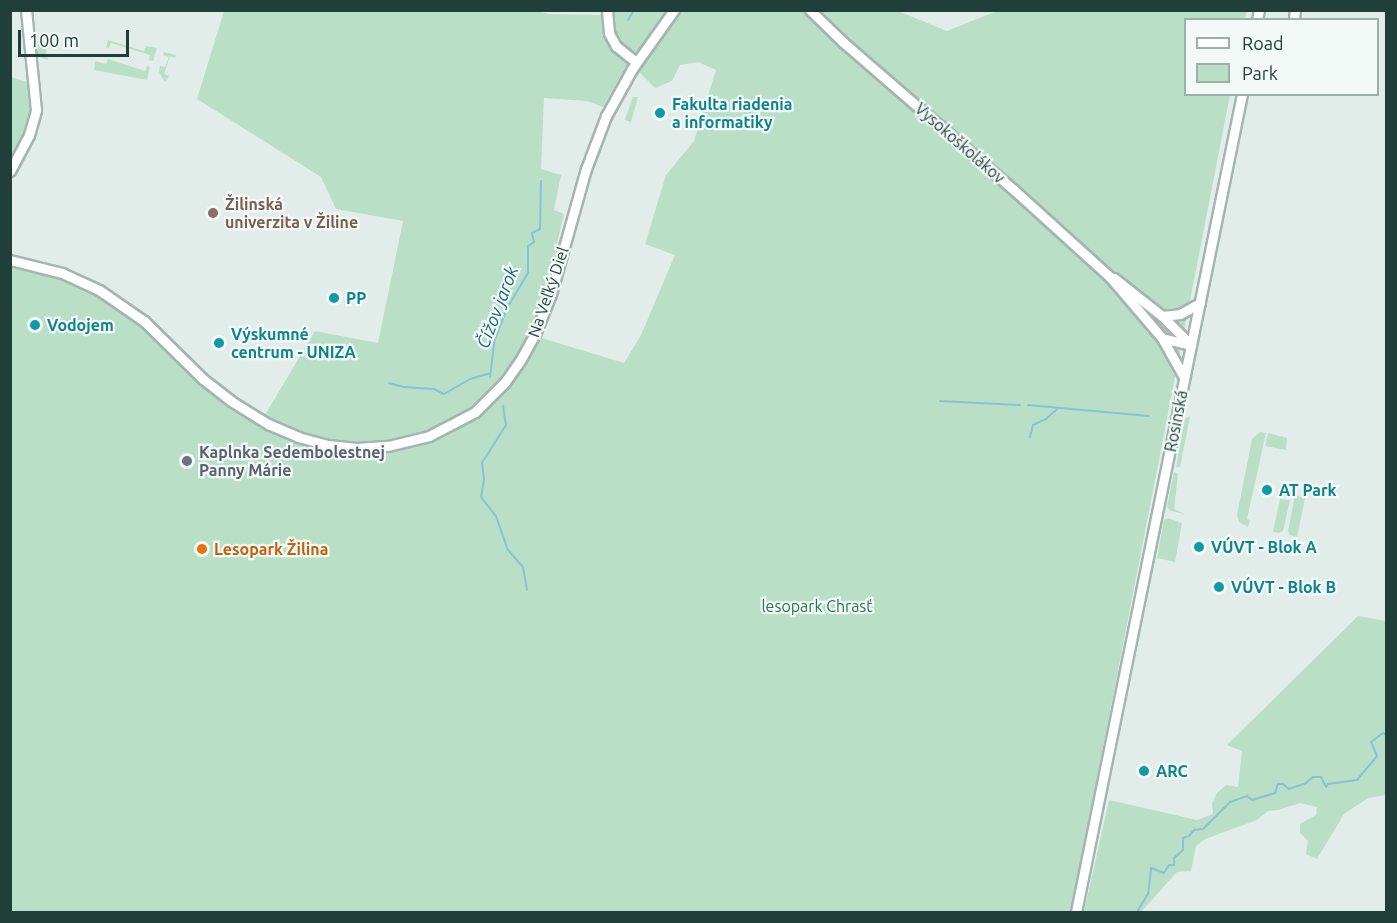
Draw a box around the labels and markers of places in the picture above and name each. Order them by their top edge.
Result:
place label: Fakulta riadenia a informatiky [672,94,792,132]
marker: Fakulta riadenia a informatiky [653,106,667,120]
place label: Žilinská univerzita v Žiline [225,194,358,232]
marker: Žilinská univerzita v Žiline [206,206,220,220]
place label: PP [346,288,366,308]
marker: PP [327,291,341,305]
place label: Vodojem [47,315,114,335]
marker: Vodojem [28,318,42,332]
place label: Výskumné centrum - UNIZA [231,324,356,362]
marker: Výskumné centrum - UNIZA [212,336,226,350]
place label: Kaplnka Sedembolestnej Panny Márie [199,442,385,480]
marker: Kaplnka Sedembolestnej Panny Márie [180,454,194,468]
place label: AT Park [1279,480,1337,500]
marker: AT Park [1260,483,1274,497]
place label: VÚVT - Blok A [1211,537,1317,557]
place label: Lesopark Žilina [214,539,328,559]
marker: VÚVT - Blok A [1192,540,1206,554]
marker: Lesopark Žilina [195,542,209,556]
place label: VÚVT - Blok B [1231,577,1336,597]
marker: VÚVT - Blok B [1212,580,1226,594]
place label: ARC [1156,761,1188,781]
marker: ARC [1137,764,1151,778]

